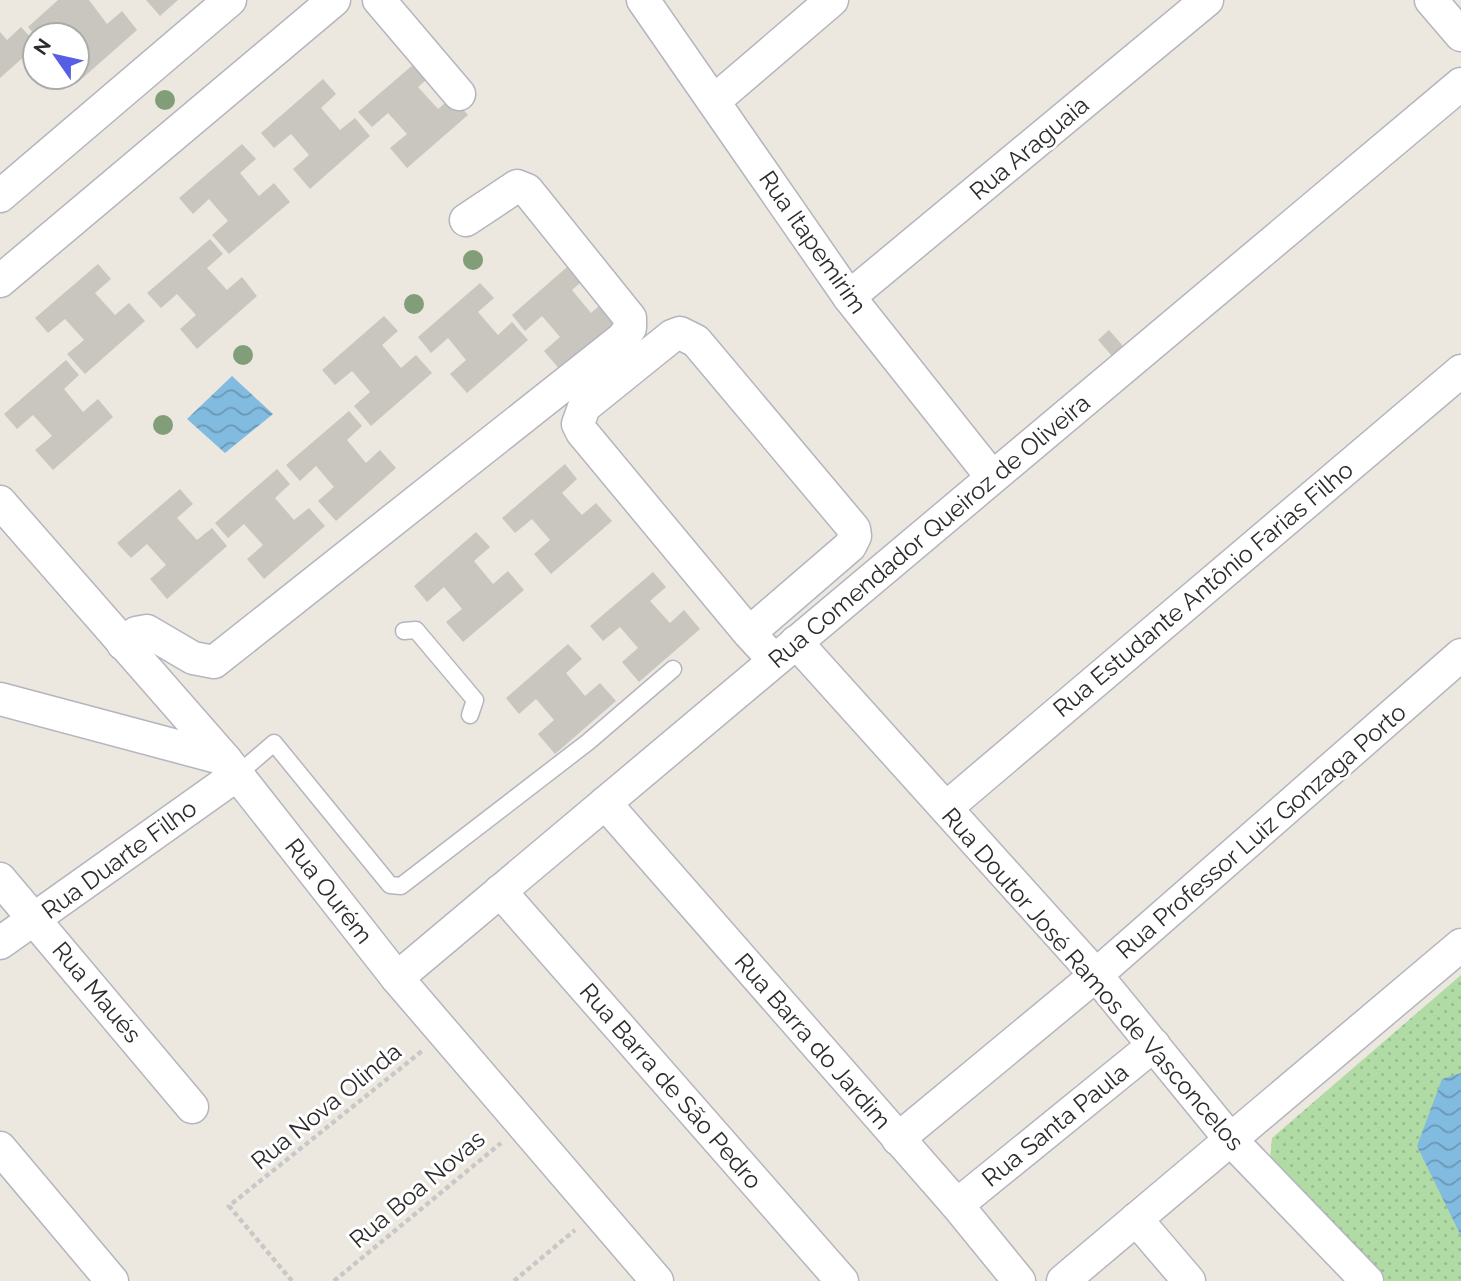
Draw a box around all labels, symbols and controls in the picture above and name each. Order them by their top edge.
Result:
north arrow [21,21,91,91]
text: N [29,34,55,59]
street label: Rua Araguaia [964,90,1094,206]
street label: Rua Itapemirim [753,165,873,319]
street label: Rua Comendador Queiroz de Oliveira [762,388,1096,674]
street label: Rua Estudante Antônio Farias Filho [1047,455,1359,723]
street label: Rua Professor Luiz Gonzaga Porto [1110,697,1412,965]
street label: Rua Duarte Filho [36,793,202,925]
street label: Rua Doutor José Ramos de Vasconcelos [936,802,1250,1156]
street label: Rua Ourém [279,833,379,949]
street label: Rua Maués [46,936,148,1048]
street label: Rua Barra do Jardim [729,947,897,1135]
street label: Rua Barra de São Pedro [574,977,768,1195]
street label: Rua Nova Olinda [245,1037,407,1175]
street label: Rua Santa Paula [976,1057,1134,1193]
street label: Rua Boa Novas [343,1124,491,1254]

